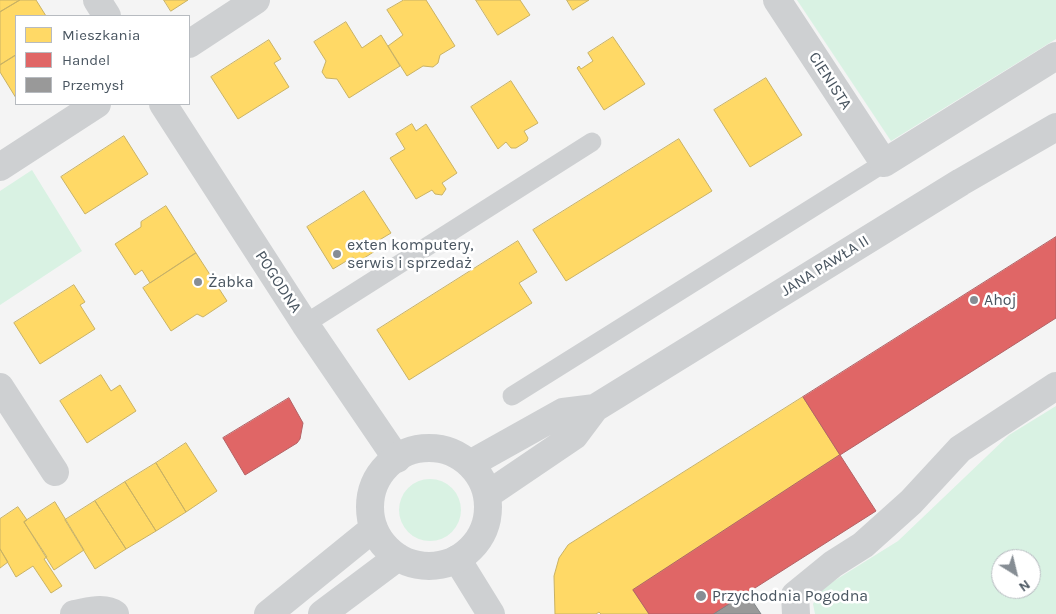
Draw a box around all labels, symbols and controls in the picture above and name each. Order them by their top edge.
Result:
legend [15,15,190,105]
text: Mieszkania [62,26,140,44]
street label: CIENISTA [804,49,856,113]
text: Handel [62,51,110,69]
text: Przemysł [62,76,124,94]
street label: JANA PAWŁA II [777,231,873,301]
place label: exten komputery, serwis i sprzedaż [347,235,474,273]
street label: POGODNA [251,247,305,317]
marker: exten komputery, serwis i sprzedaż [331,248,343,260]
place label: Żabka [208,272,254,292]
marker: Żabka [192,276,204,288]
place label: Ahoj [984,290,1017,310]
marker: Ahoj [968,294,980,306]
north arrow [991,549,1041,599]
text: N [1015,576,1034,596]
place label: Przychodnia Pogodna [712,586,868,606]
marker: Przychodnia Pogodna [694,589,708,603]

